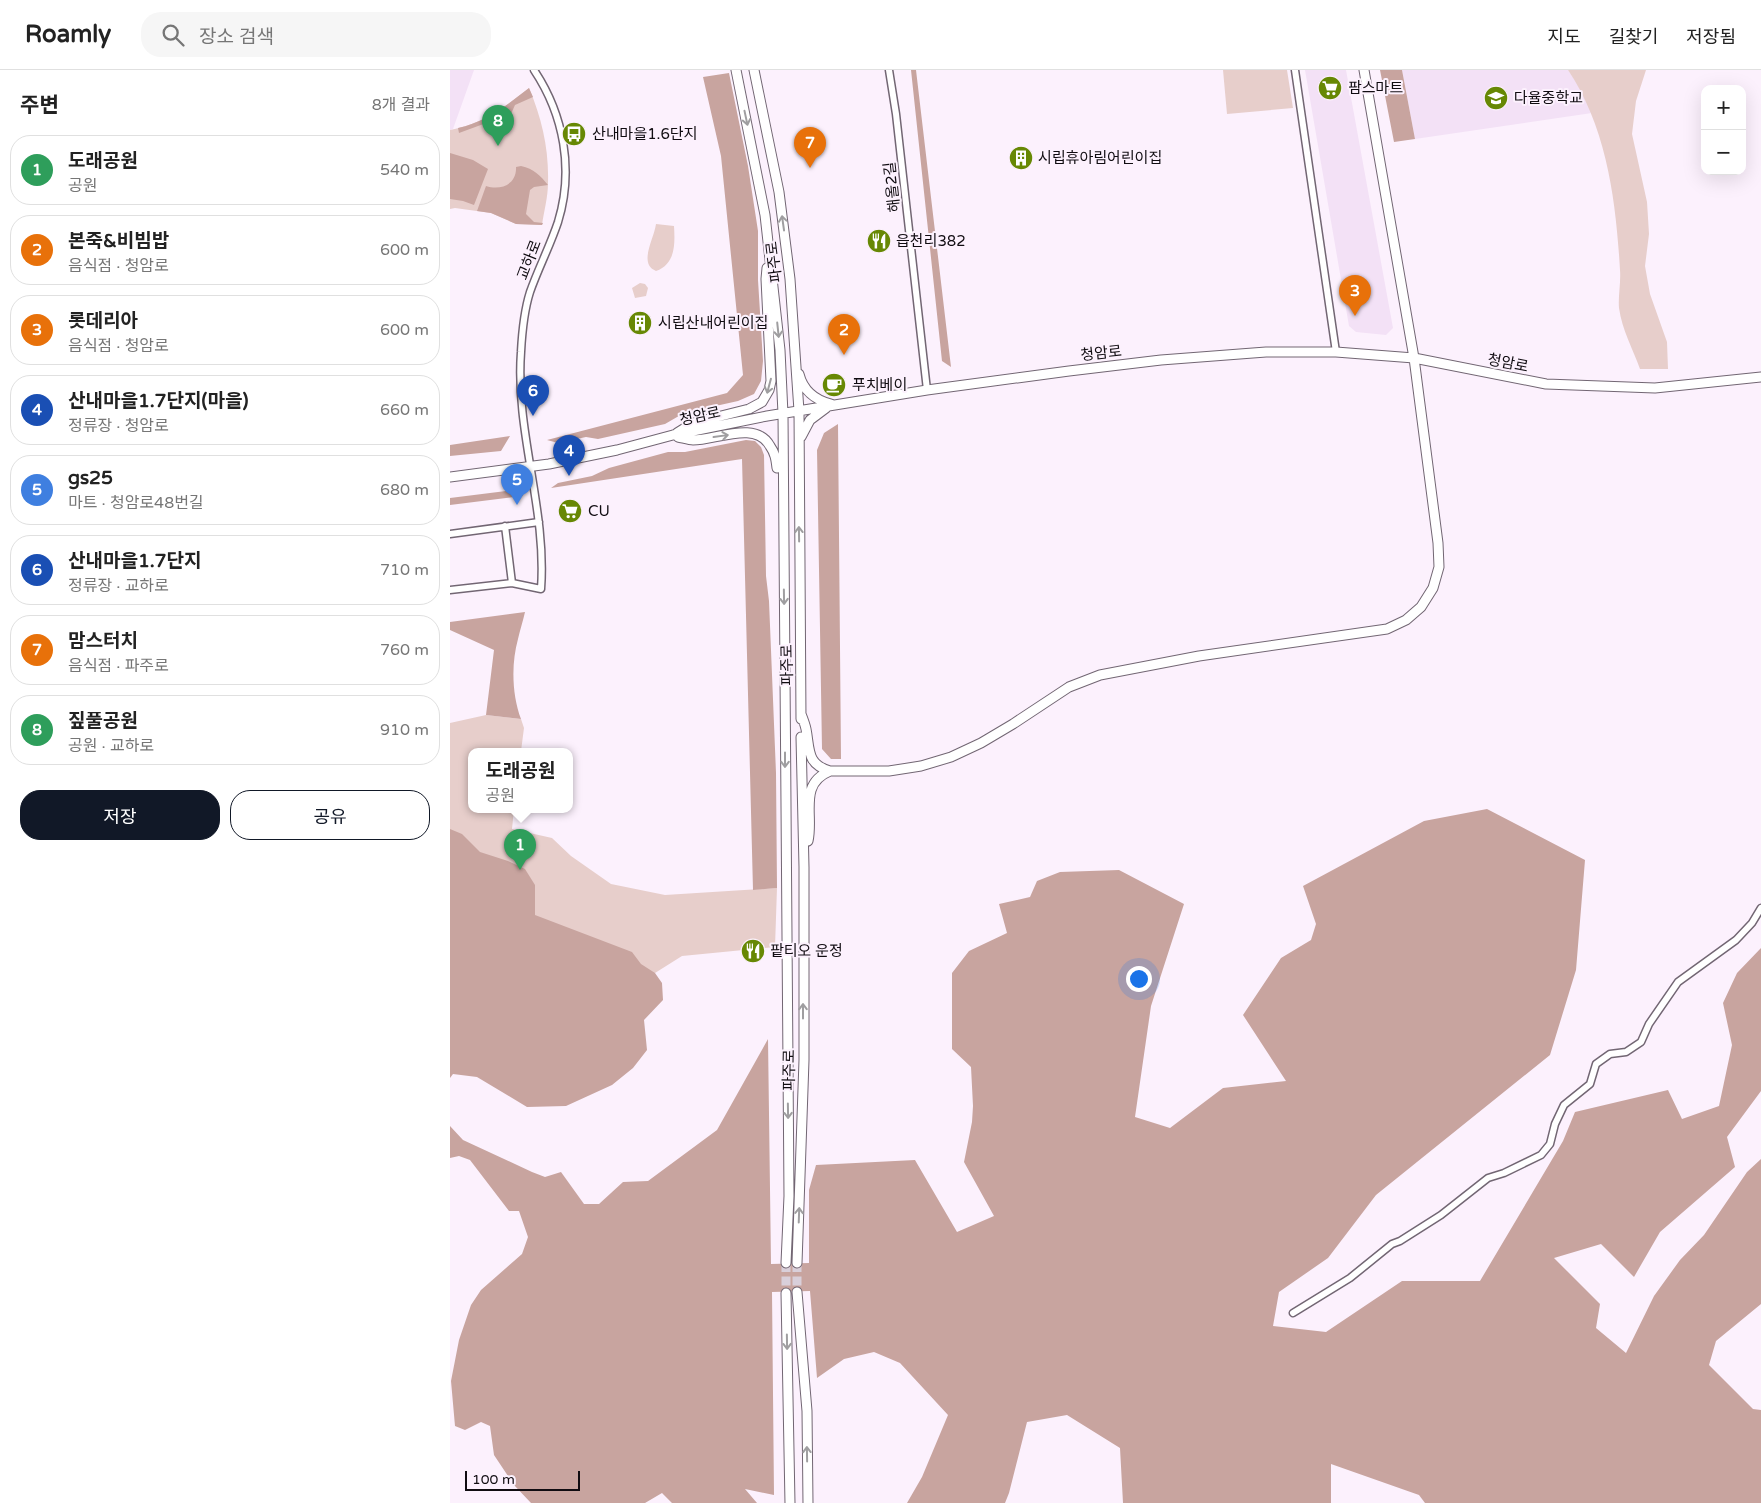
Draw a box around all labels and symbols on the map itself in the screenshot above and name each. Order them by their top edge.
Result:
supermarket icon: 팜스마트 [1317,75,1343,101]
place label: 팜스마트 [1348,79,1403,97]
school or university icon: 다율중학교 [1483,85,1509,111]
place label: 다율중학교 [1514,89,1583,107]
pin: 8 [482,105,514,146]
one-way arrow [741,109,751,125]
bus stop icon: 산내마을1.6단지 [561,121,587,147]
place label: 산내마을1.6단지 [592,125,698,143]
pin: 7 [794,127,826,168]
building icon: 시립휴아림어린이집 [1008,145,1034,171]
place label: 시립휴아림어린이집 [1038,149,1162,167]
street label: 해올2길 [880,161,904,213]
one-way arrow [778,215,788,231]
restaurant icon: 읍천리382 [866,228,892,254]
place label: 읍천리382 [896,232,966,250]
street label: 교하로 [513,237,545,283]
street label: 파주로 [763,240,785,284]
pin: 3 [1339,275,1371,316]
building icon: 시립산내어린이집 [627,310,653,336]
place label: 시립산내어린이집 [658,314,768,332]
pin: 2 [828,314,860,355]
one-way arrow [773,322,783,338]
street label: 청암로 [1079,342,1123,364]
street label: 청암로 [1486,350,1530,376]
cafe icon: 푸치베이 [821,372,847,398]
pin: 6 [517,375,549,416]
place label: 푸치베이 [852,376,907,394]
one-way arrow [764,378,773,394]
street label: 청암로 [678,403,722,429]
one-way arrow [713,430,729,440]
pin: 4 [553,435,585,476]
pin: 5 [501,464,533,505]
supermarket icon: CU [557,498,583,524]
place label: CU [588,502,610,520]
one-way arrow [794,526,804,542]
one-way arrow [779,589,788,605]
street label: 파주로 [778,644,796,686]
one-way arrow [780,752,790,768]
pin: 1 [504,829,536,870]
restaurant icon: 팥티오 운정 [740,938,766,964]
place label: 팥티오 운정 [770,942,843,960]
your location [1126,966,1152,992]
one-way arrow [798,1004,808,1020]
street label: 파주로 [780,1049,798,1091]
one-way arrow [783,1102,793,1118]
one-way arrow [794,1207,803,1223]
one-way arrow [782,1333,792,1349]
one-way arrow [802,1447,812,1463]
scale bar [465,1468,580,1491]

